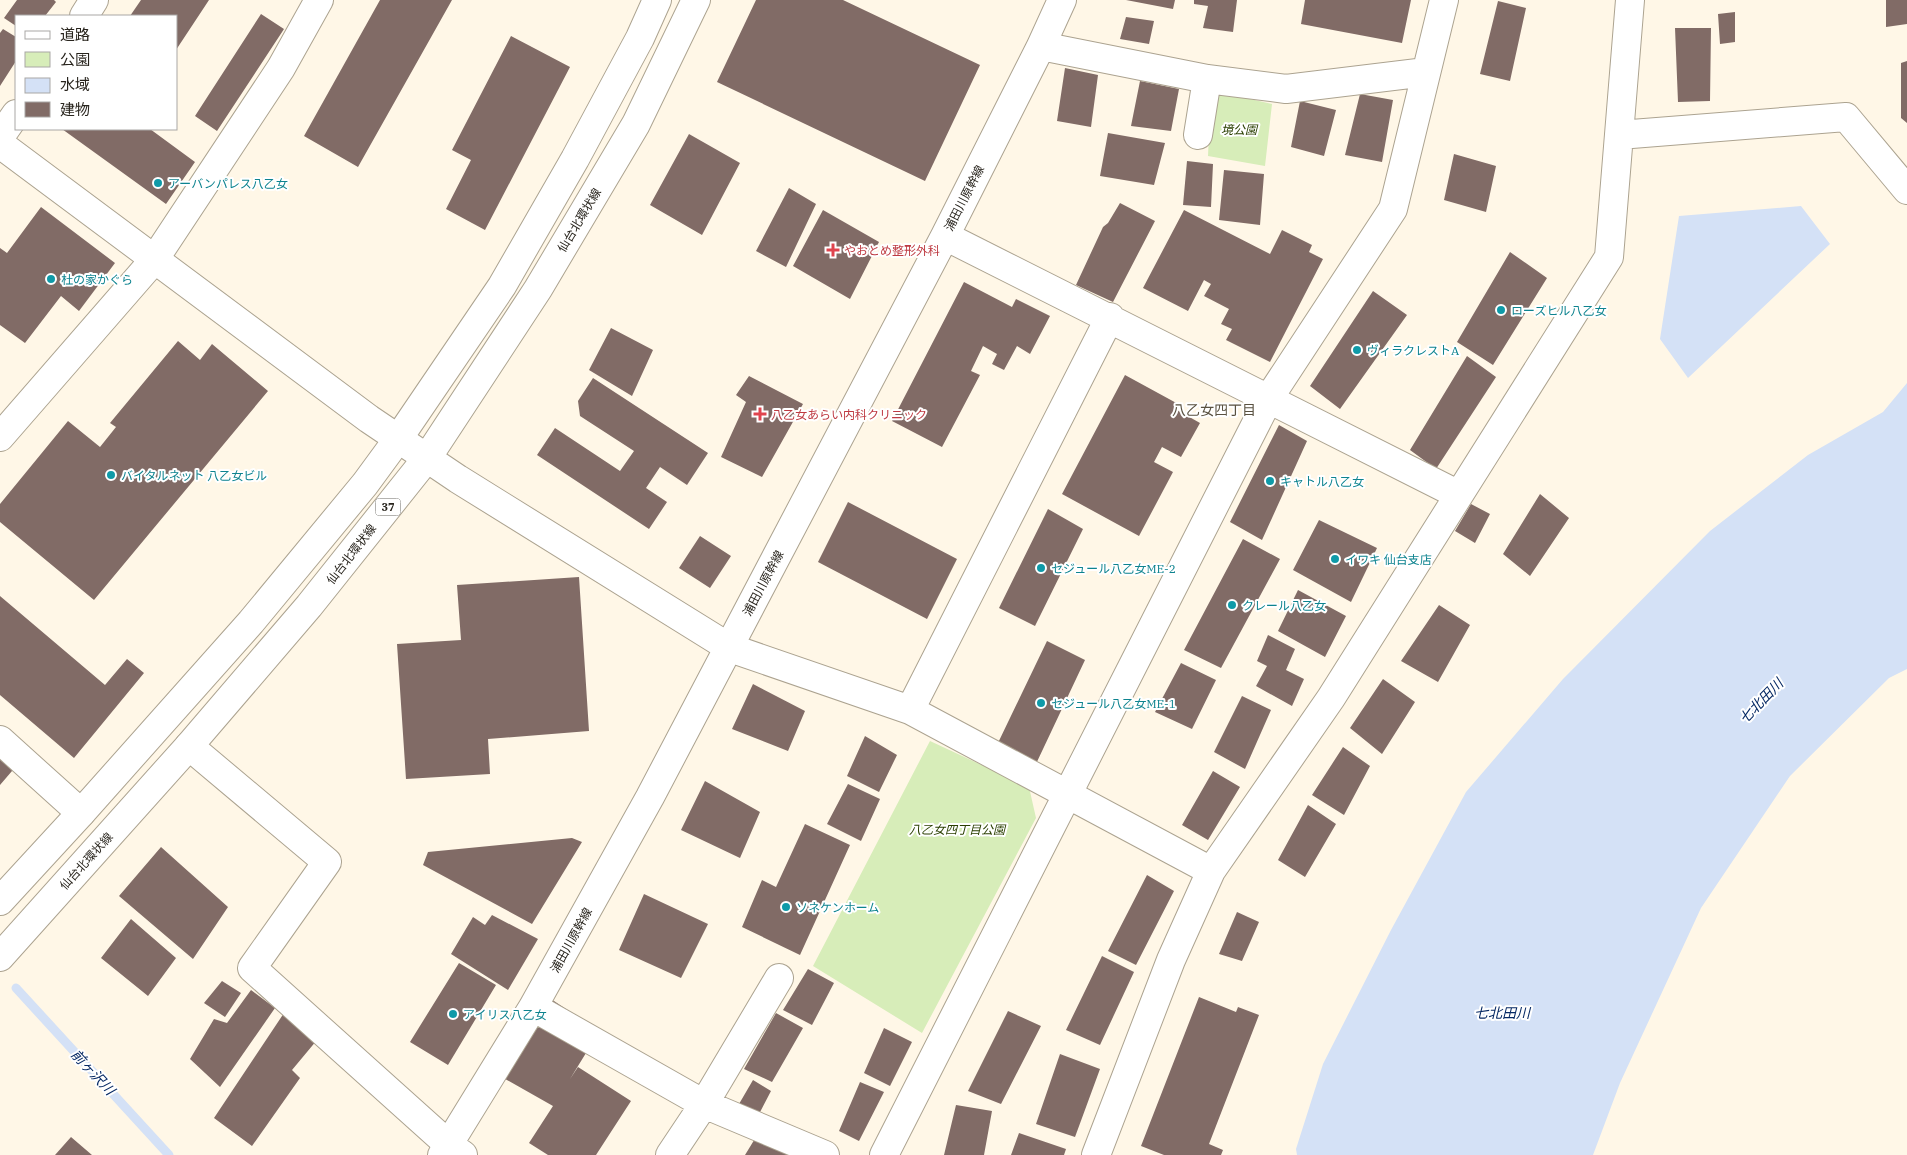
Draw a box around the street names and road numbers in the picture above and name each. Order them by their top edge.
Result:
street label: 浦田川原幹線 [941,163,987,233]
street label: 仙台北環状線 [554,185,604,255]
road number: 37 [376,498,400,516]
street label: 仙台北環状線 [323,521,379,587]
street label: 浦田川原幹線 [739,548,787,618]
street label: 仙台北環状線 [56,829,116,893]
street label: 浦田川原幹線 [547,905,595,975]

